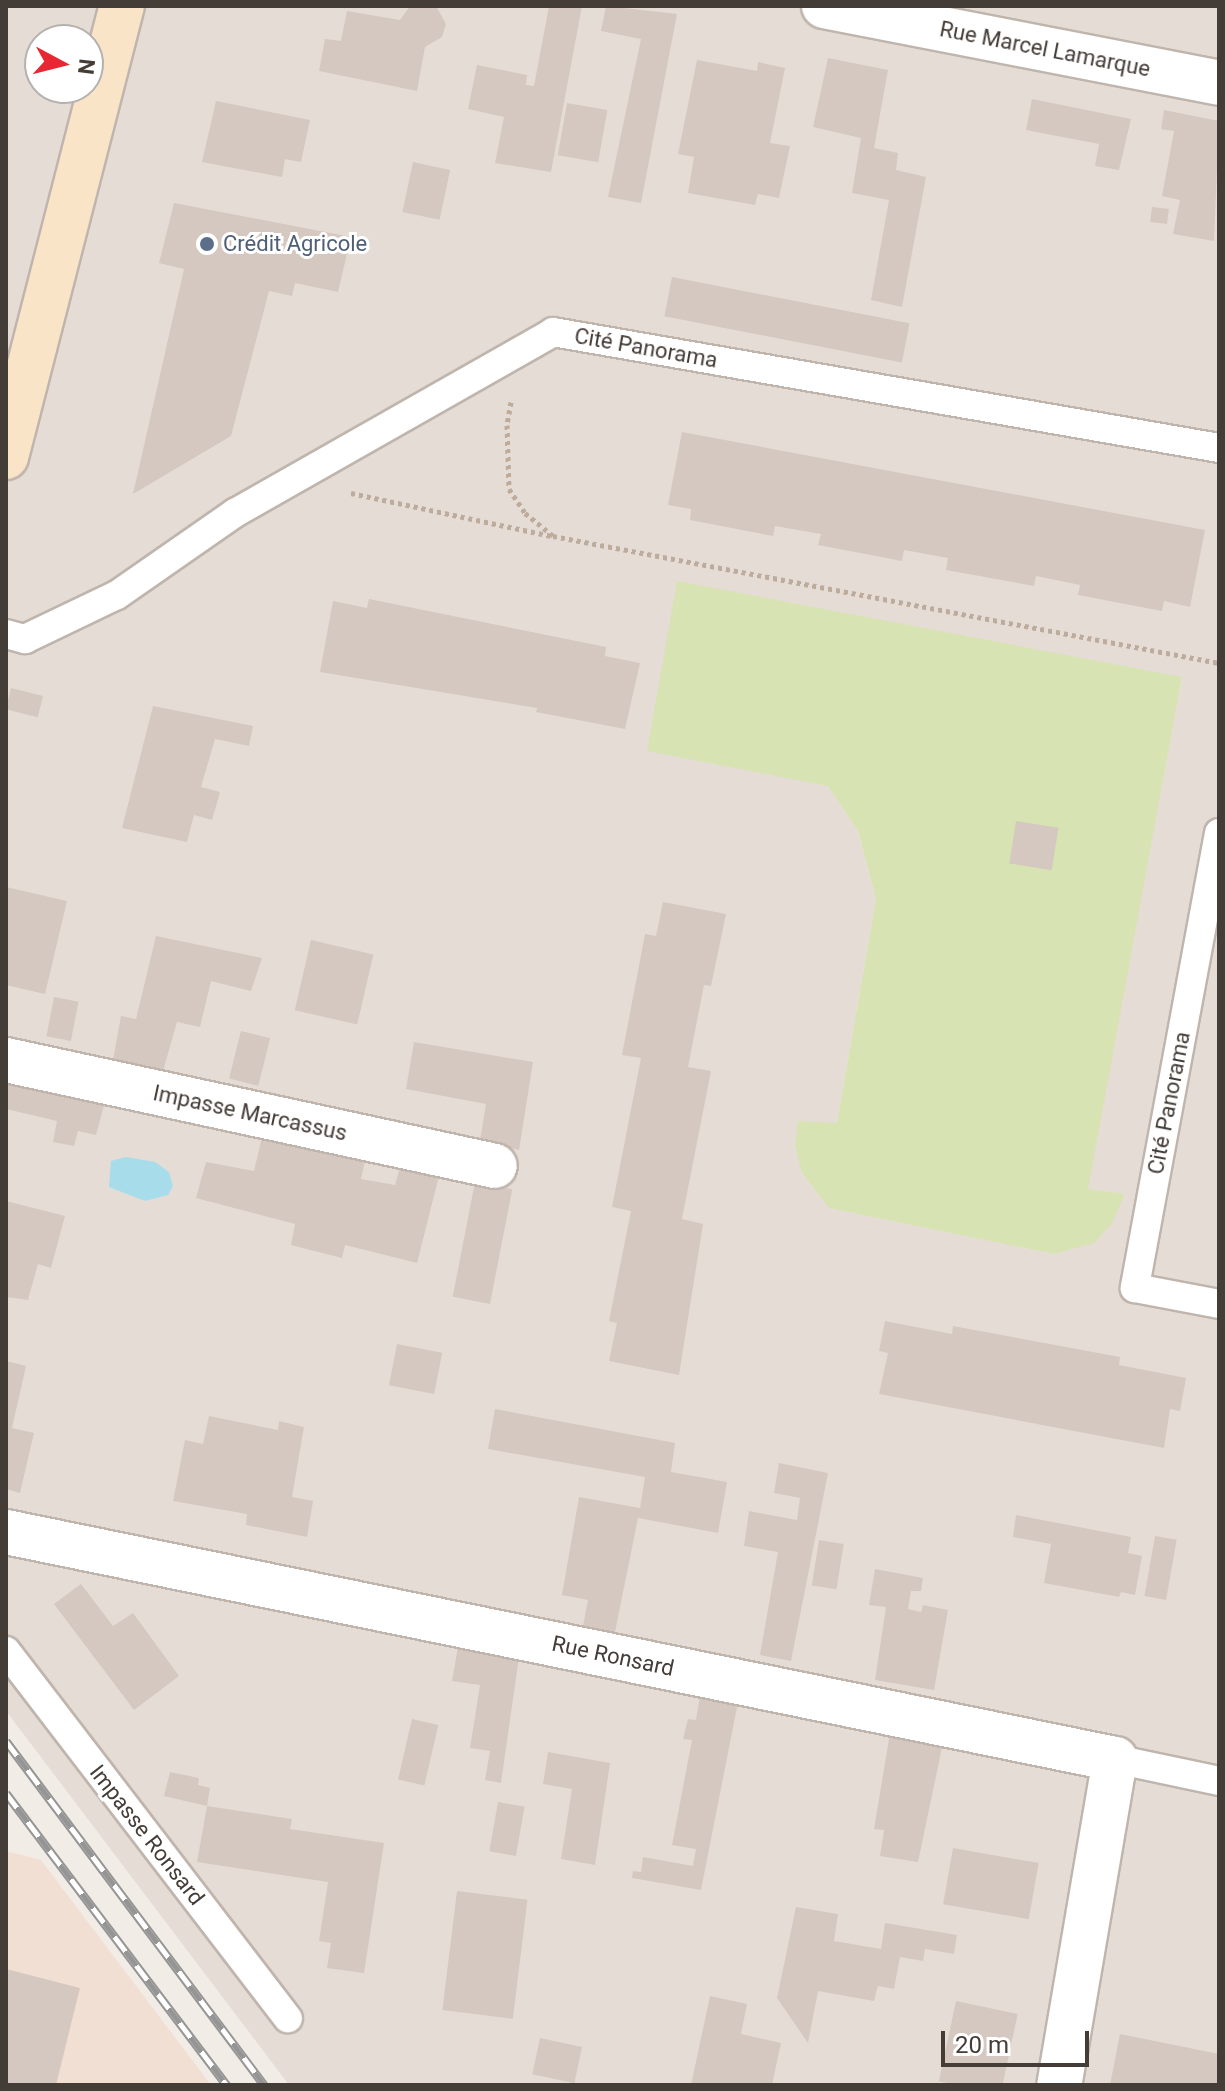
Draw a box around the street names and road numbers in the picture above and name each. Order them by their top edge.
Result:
street label: Rue Marcel Lamarque [938,16,1152,82]
street label: Cité Panorama [572,322,720,374]
street label: Cité Panorama [1142,1029,1196,1177]
street label: Impasse Marcassus [151,1080,349,1146]
street label: Rue Ronsard [550,1630,676,1682]
street label: Impasse Ronsard [84,1760,210,1910]

